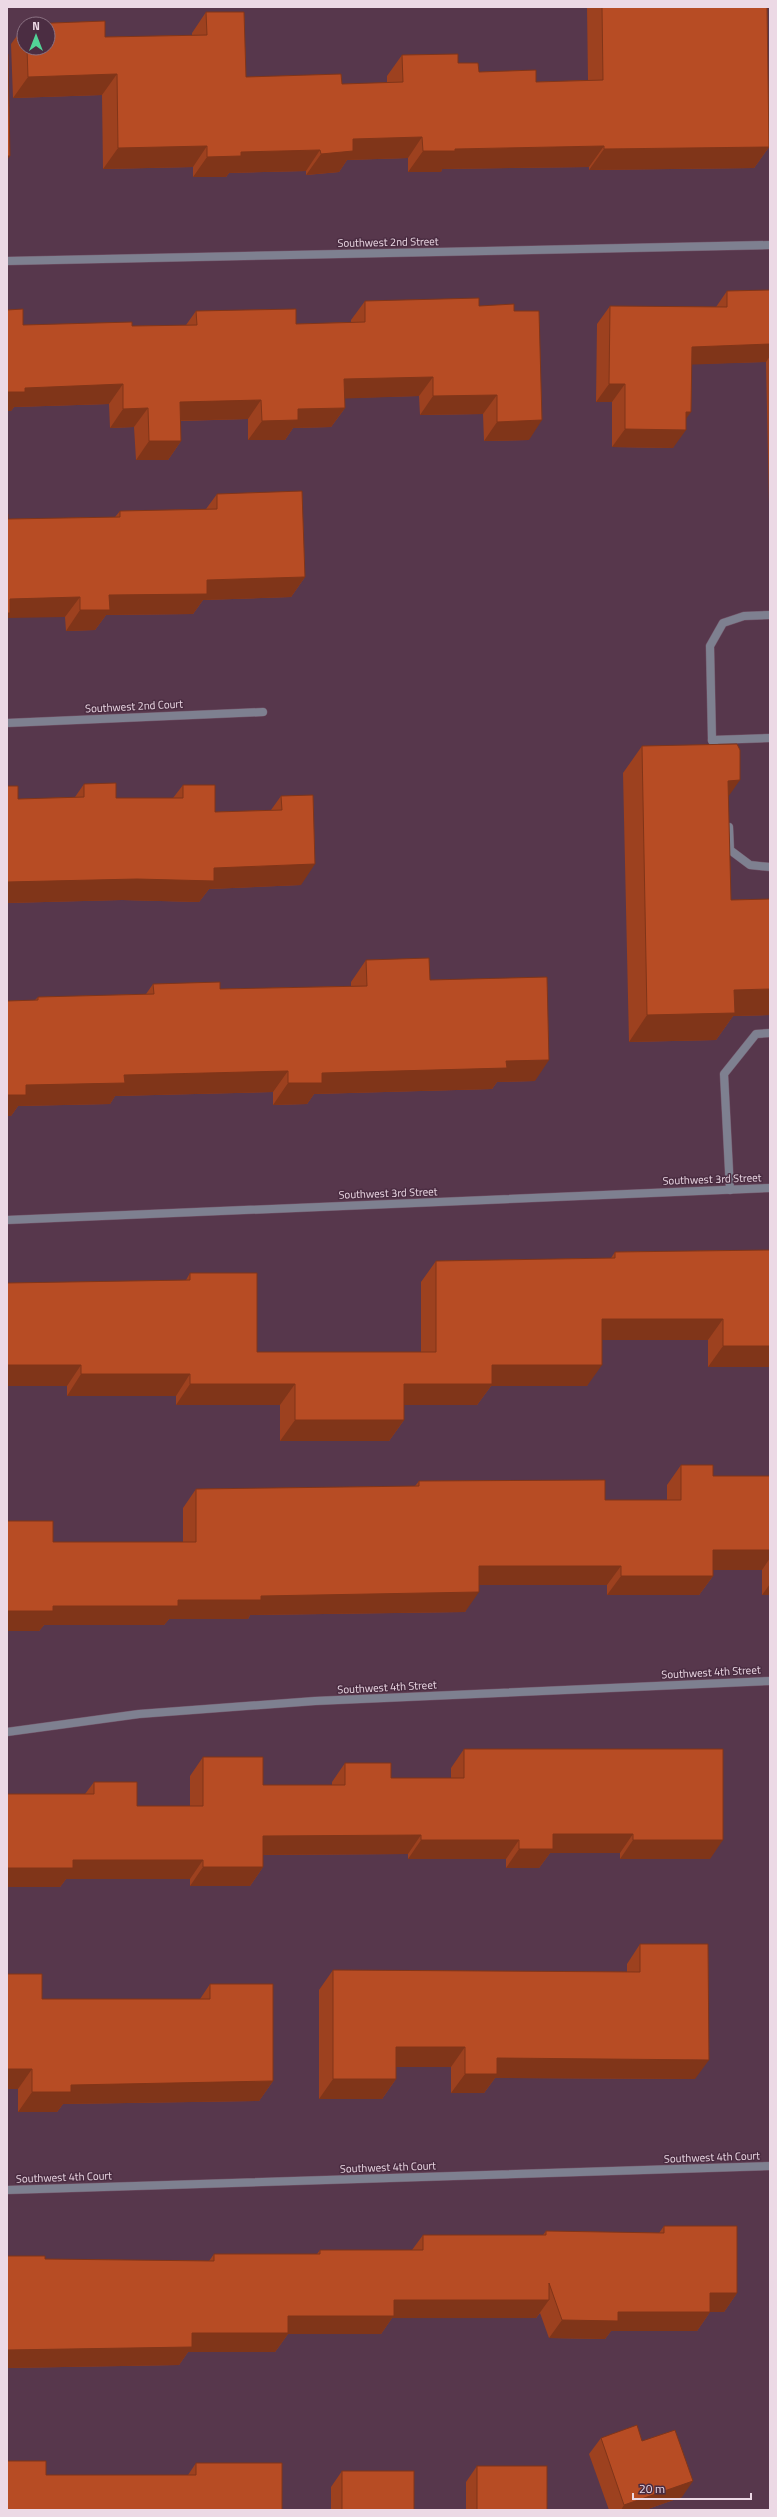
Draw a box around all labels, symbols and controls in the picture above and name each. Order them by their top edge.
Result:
north arrow [16,16,56,56]
text: N [32,18,40,34]
street label: Southwest 2nd Street [337,233,439,251]
street label: Southwest 2nd Court [85,695,184,717]
street label: Southwest 3rd Street [662,1169,762,1189]
street label: Southwest 3rd Street [338,1183,438,1203]
street label: Southwest 4th Street [661,1661,761,1683]
street label: Southwest 4th Street [337,1676,437,1698]
street label: Southwest 4th Court [664,2147,760,2167]
street label: Southwest 4th Court [340,2157,436,2177]
street label: Southwest 4th Court [16,2167,112,2187]
scale bar [633,2475,751,2501]
text: 20 m [639,2479,665,2498]

